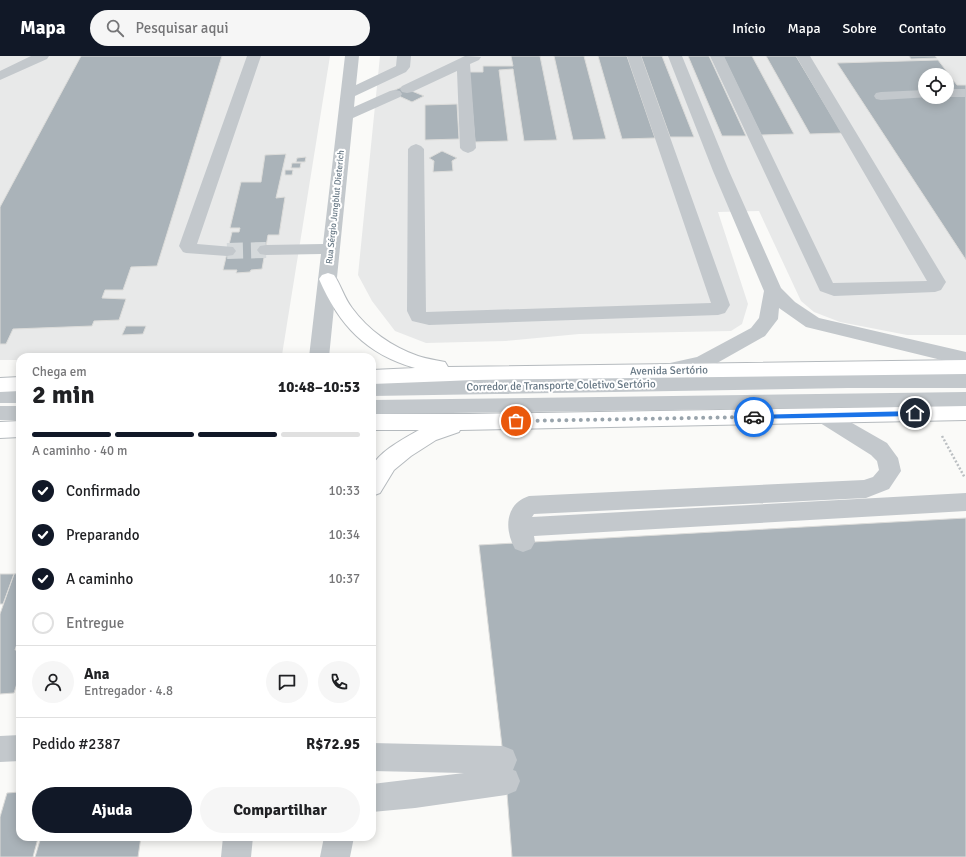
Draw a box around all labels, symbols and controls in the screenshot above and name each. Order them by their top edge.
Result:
search box [90,10,370,46]
text: Mapa [20,16,66,40]
icon: search [104,17,126,39]
text: Pesquisar aqui [136,19,229,37]
text: Início [732,20,766,37]
text: Mapa [788,20,820,37]
text: Sobre [842,20,877,37]
text: Contato [899,20,946,37]
map controls [918,68,954,104]
button: locate [918,68,954,104]
street label: Rua Sérgio Jungblut Dieterich [324,149,347,265]
street label: Avenida Sertório [630,363,708,378]
text: Chega em [32,364,87,380]
street label: Corredor de Transporte Coletivo Sertório [466,377,656,394]
text: 10:48–10:53 [278,378,360,396]
text: 2 min [32,379,95,411]
pin [898,396,932,430]
courier [734,397,774,437]
icon: home [904,402,926,424]
pin [499,404,533,438]
icon: car [743,406,765,428]
icon: bag [505,410,527,432]
text: A caminho · 40 m [32,443,127,459]
icon: check [32,480,54,502]
text: Confirmado [66,482,140,500]
text: 10:33 [328,483,360,499]
icon: check [32,524,54,546]
text: Preparando [66,526,140,544]
text: 10:34 [328,527,360,543]
icon: check [32,568,54,590]
text: A caminho [66,570,133,588]
text: 10:37 [328,571,360,587]
text: Entregue [66,614,124,632]
button: person [32,661,74,703]
button: chat [266,661,308,703]
button: phone [318,661,360,703]
text: Ana [84,665,109,683]
text: Entregador · 4.8 [84,683,173,699]
text: Pedido #2387 [32,735,121,753]
text: R$72.95 [306,735,360,753]
button: Ajuda [32,787,192,833]
button: Compartilhar [200,787,360,833]

